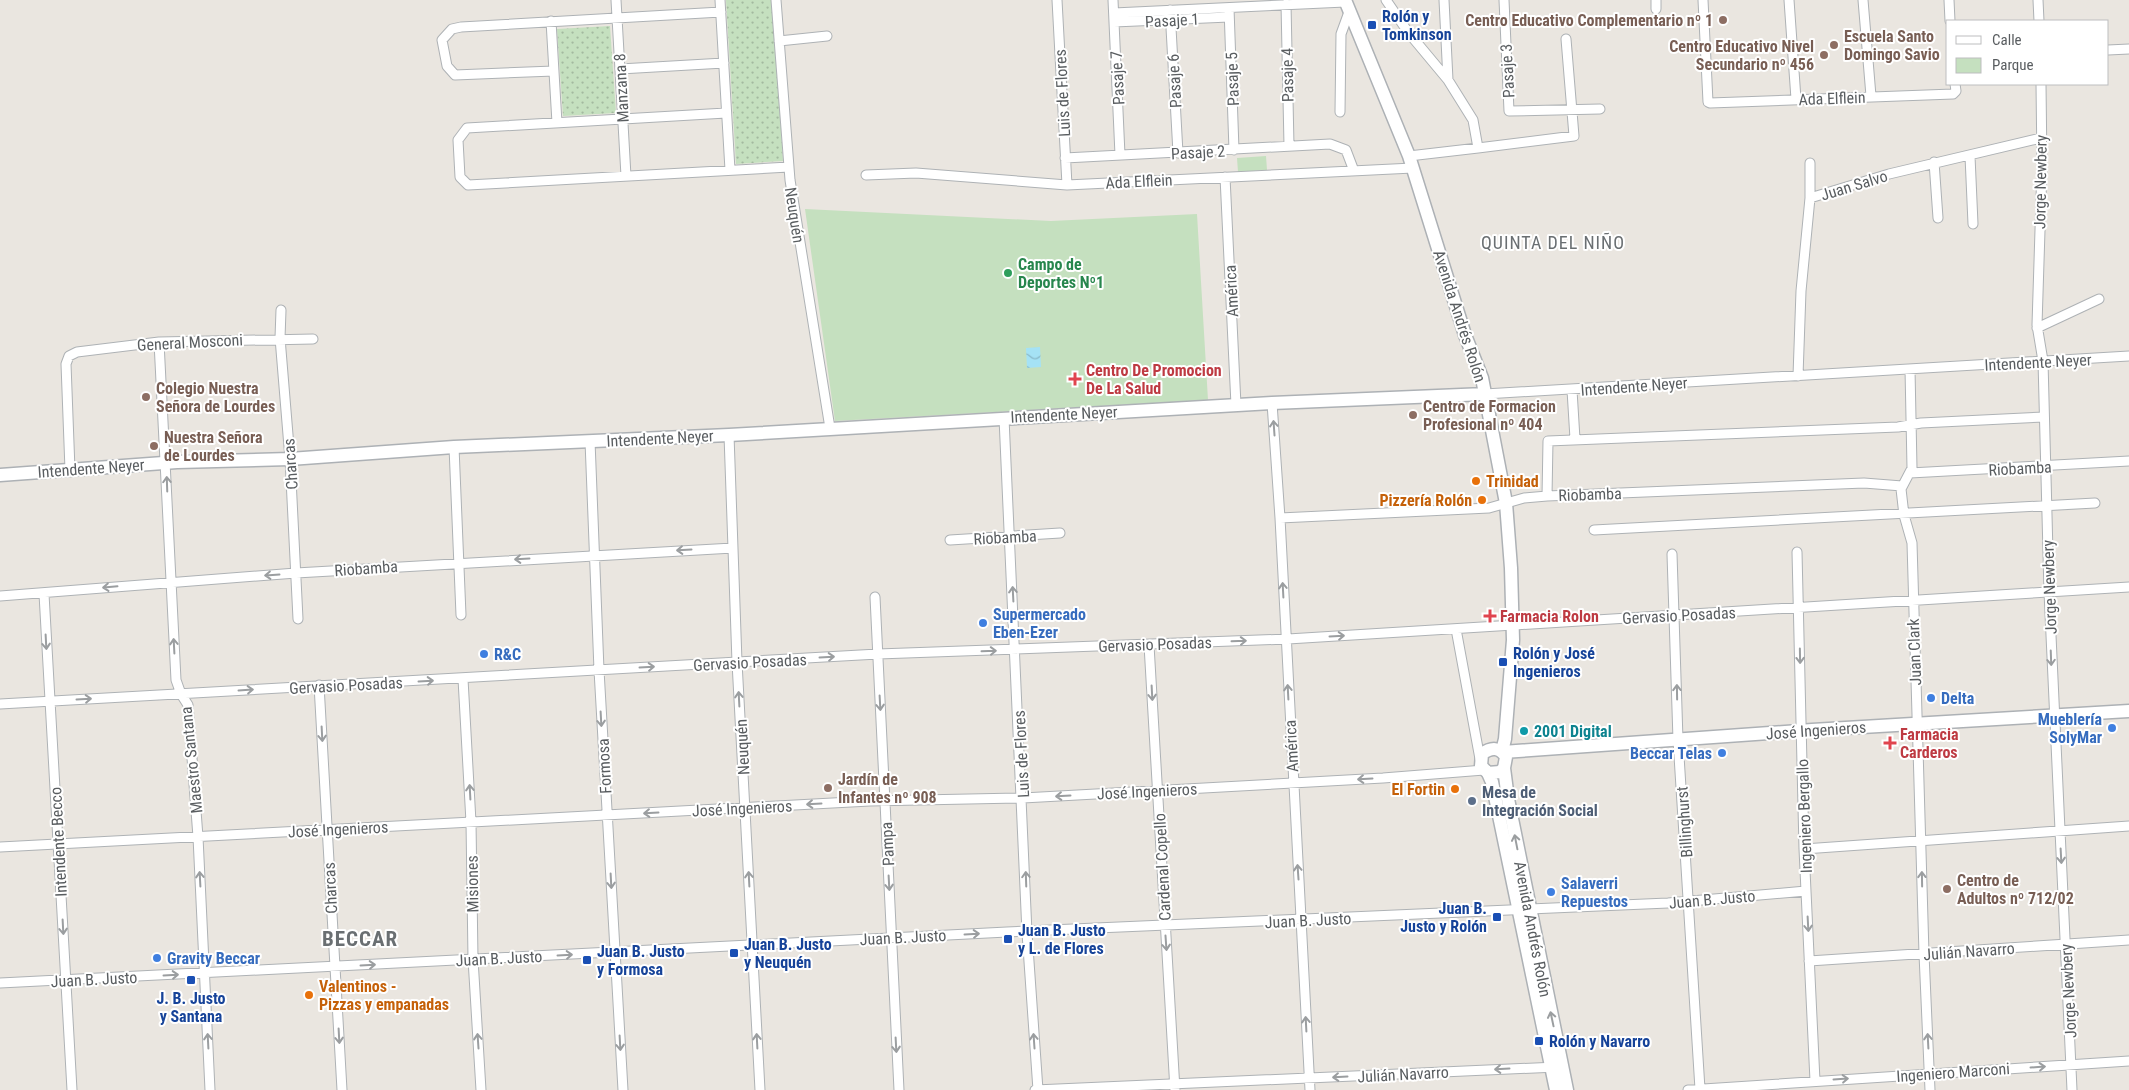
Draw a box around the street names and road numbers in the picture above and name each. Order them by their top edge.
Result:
street label: Pasaje 1 [1145,10,1200,31]
street label: Pasaje 3 [1497,43,1518,98]
street label: Pasaje 4 [1278,48,1297,102]
street label: Luis de Flores [1051,49,1074,137]
street label: Pasaje 7 [1107,50,1128,105]
street label: Pasaje 5 [1222,52,1243,106]
street label: Manzana 8 [610,53,633,123]
street label: Pasaje 6 [1164,53,1185,108]
street label: Ada Elflein [1798,88,1866,109]
street label: Jorge Newbery [2030,134,2051,229]
street label: Pasaje 2 [1171,142,1226,163]
street label: Juan Salvo [1818,166,1890,205]
street label: Ada Elflein [1105,170,1173,193]
street label: Neuquén [781,186,808,244]
street label: Avenida Andrés Rolón [1429,248,1490,385]
street label: América [1221,264,1242,318]
street label: General Mosconi [137,330,243,355]
street label: Intendente Neyer [1984,350,2092,375]
street label: Intendente Neyer [1580,373,1688,400]
street label: Intendente Neyer [1010,402,1118,427]
street label: Intendente Neyer [606,426,714,451]
street label: Charcas [279,438,302,490]
street label: Intendente Neyer [37,455,145,482]
street label: Riobamba [1988,457,2052,480]
street label: Riobamba [1558,484,1622,505]
street label: Riobamba [973,526,1037,549]
street label: Jorge Newbery [2038,539,2061,635]
street label: Riobamba [334,557,398,580]
street label: Gervasio Posadas [1622,603,1736,628]
street label: Juan Clark [1904,617,1925,686]
street label: Gervasio Posadas [1098,633,1212,656]
street label: Gervasio Posadas [693,650,807,675]
street label: Gervasio Posadas [289,673,403,698]
street label: Maestro Santana [176,706,207,814]
street label: Luis de Flores [1010,710,1033,798]
street label: Neuquén [732,718,753,776]
street label: José Ingenieros [1765,718,1867,743]
street label: América [1281,719,1302,773]
street label: Formosa [594,738,615,794]
street label: Ingeniero Bergallo [1793,758,1816,873]
street label: José Ingenieros [1096,779,1198,804]
street label: Billinghurst [1673,785,1696,858]
street label: Intendente Becco [46,787,71,897]
street label: José Ingenieros [691,796,793,821]
street label: Cardenal Copello [1150,813,1175,921]
street label: José Ingenieros [287,817,389,842]
street label: Pampa [877,821,898,866]
street label: Misiones [463,855,482,913]
street label: Avenida Andrés Rolón [1510,860,1555,999]
street label: Charcas [320,862,341,914]
street label: Juan B. Justo [1668,886,1756,913]
street label: Juan B. Justo [1264,909,1352,932]
street label: Juan B. Justo [859,926,947,949]
street label: Julián Navarro [1923,939,2015,964]
street label: Jorge Newbery [2057,943,2080,1039]
street label: Juan B. Justo [455,947,543,970]
street label: Juan B. Justo [50,968,138,991]
street label: Ingeniero Marconi [1896,1059,2010,1086]
street label: Julián Navarro [1357,1063,1449,1086]

